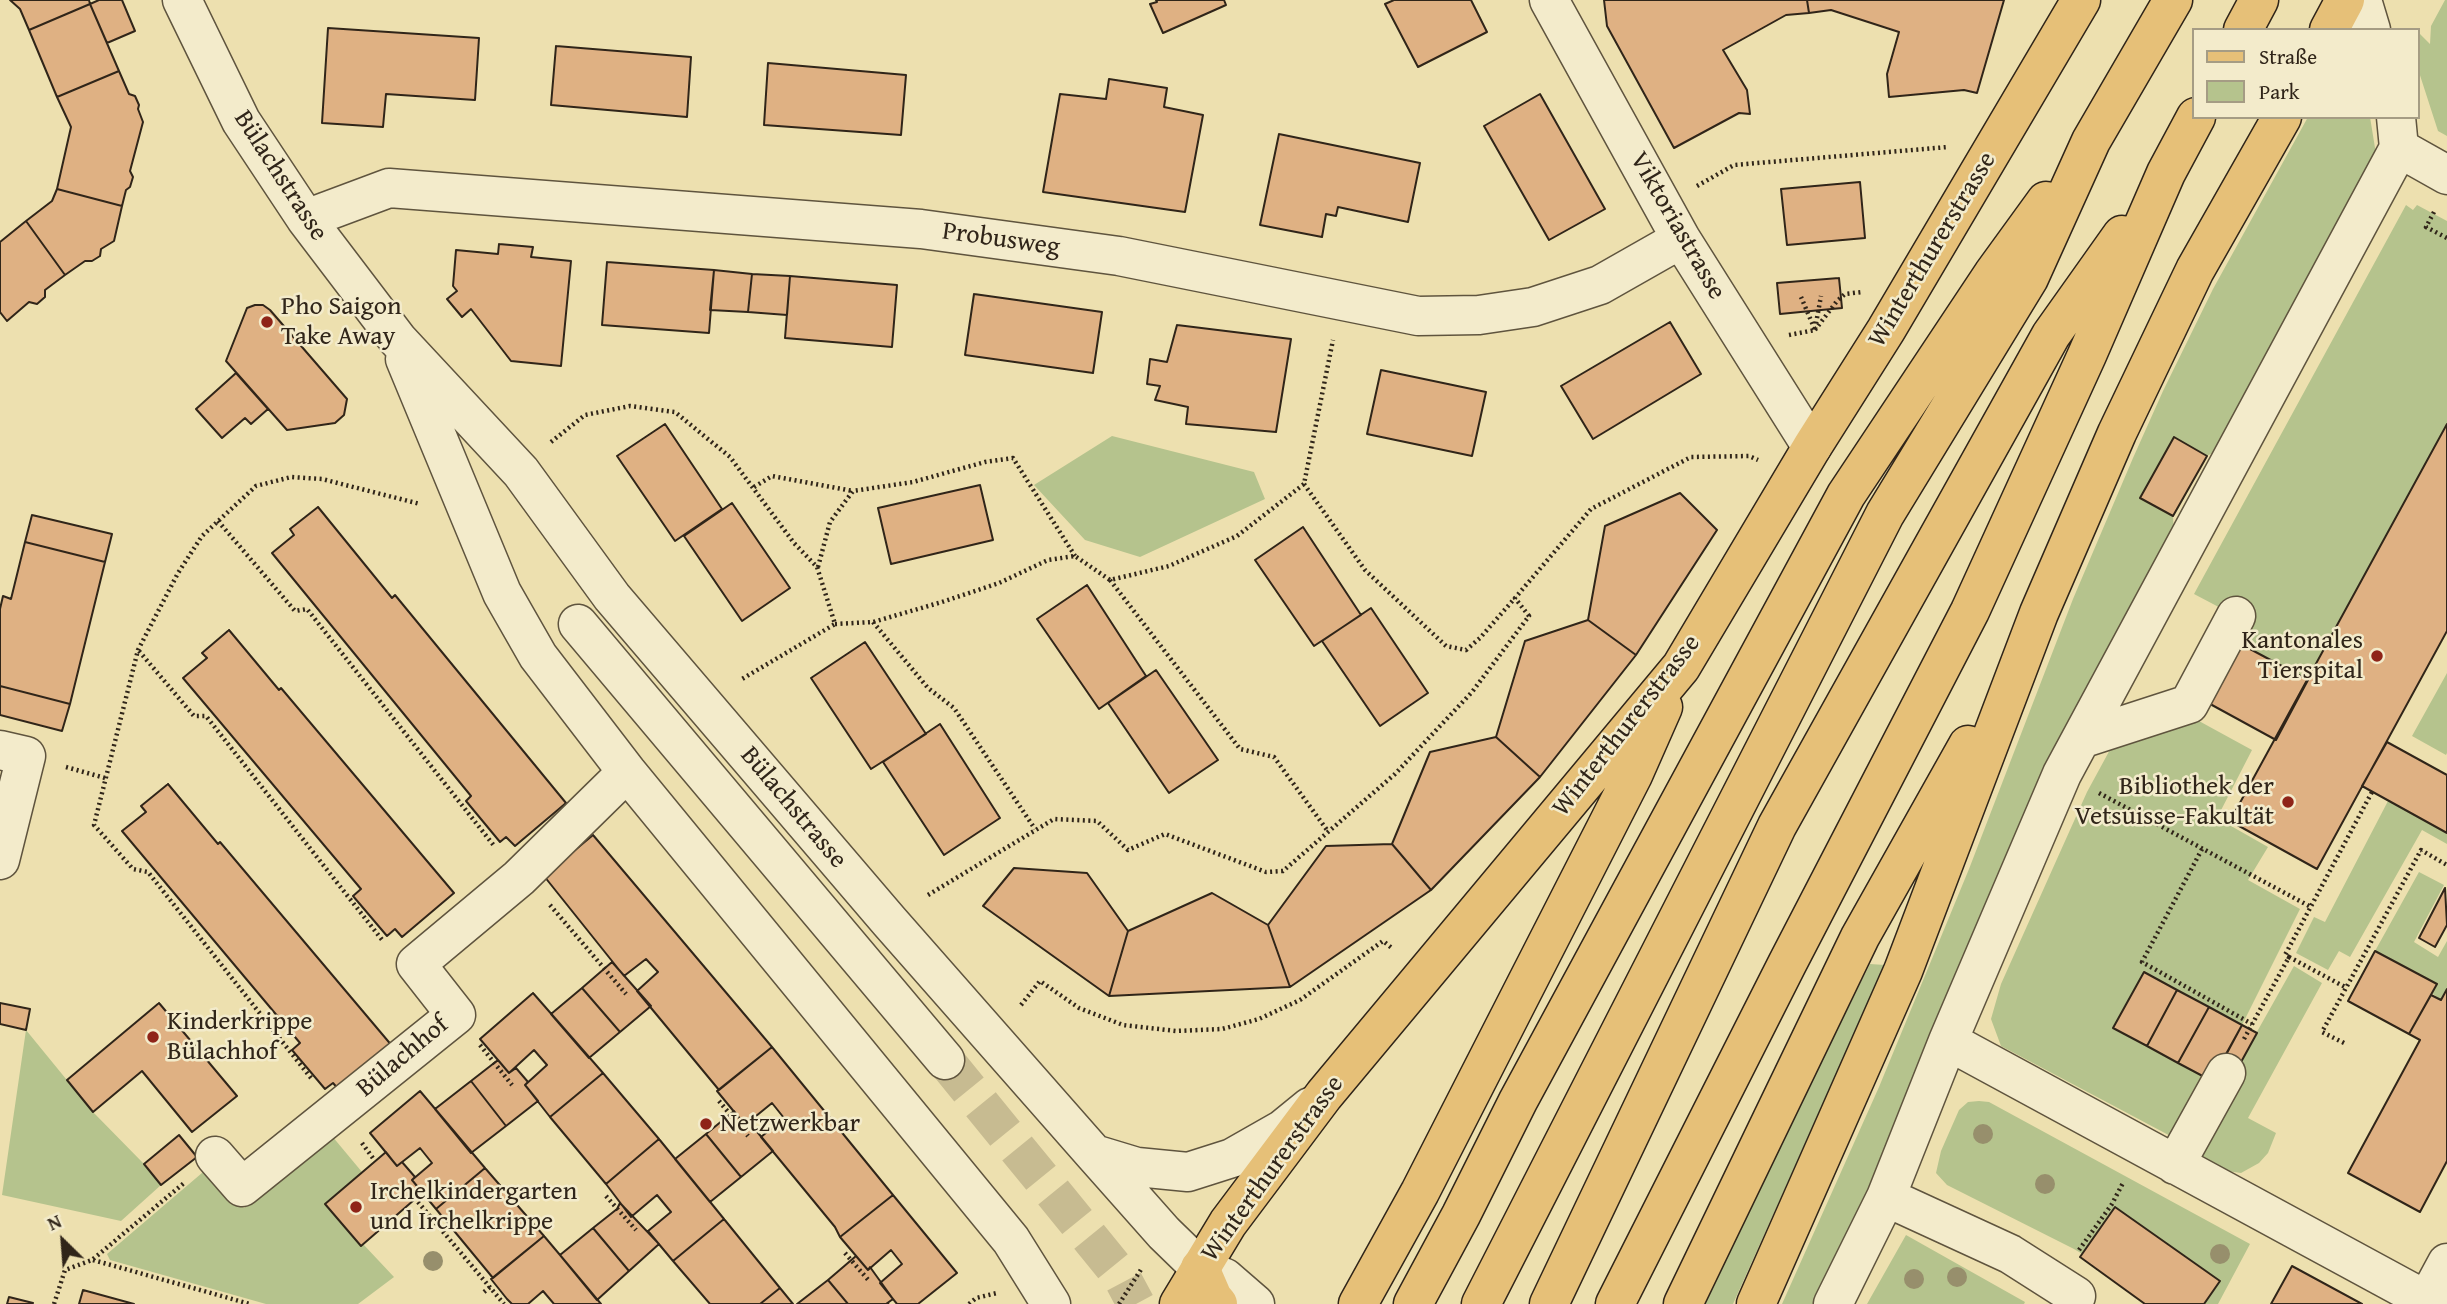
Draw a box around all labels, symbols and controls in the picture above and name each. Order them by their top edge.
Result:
legend [2192,28,2419,119]
text: Straße [2259,41,2317,72]
text: Park [2259,76,2300,107]
street label: Bülachstrasse [226,105,334,247]
street label: Viktoriastrasse [1622,147,1732,305]
street label: Winterthurerstrasse [1862,147,2004,353]
street label: Probusweg [940,216,1062,264]
place label: Pho Saigon Take Away [281,291,402,352]
marker: Pho Saigon Take Away [259,314,275,330]
place label: Kantonales Tierspital [2242,625,2363,686]
street label: Winterthurerstrasse [1546,629,1708,823]
marker: Kantonales Tierspital [2369,648,2385,664]
street label: Bülachstrasse [733,741,853,875]
place label: Bibliothek der Vetsuisse-Fakultät [2075,771,2274,832]
marker: Bibliothek der Vetsuisse-Fakultät [2280,794,2296,810]
place label: Kinderkrippe Bülachhof [167,1006,313,1068]
street label: Bülachhof [351,1010,455,1104]
marker: Kinderkrippe Bülachhof [145,1029,161,1045]
street label: Winterthurerstrasse [1195,1070,1351,1268]
place label: Netzwerkbar [720,1108,860,1140]
marker: Netzwerkbar [698,1116,714,1132]
place label: Irchelkindergarten und Irchelkrippe [370,1176,577,1238]
marker: Irchelkindergarten und Irchelkrippe [348,1199,364,1215]
north arrow [28,1206,98,1276]
text: N [42,1207,66,1237]

